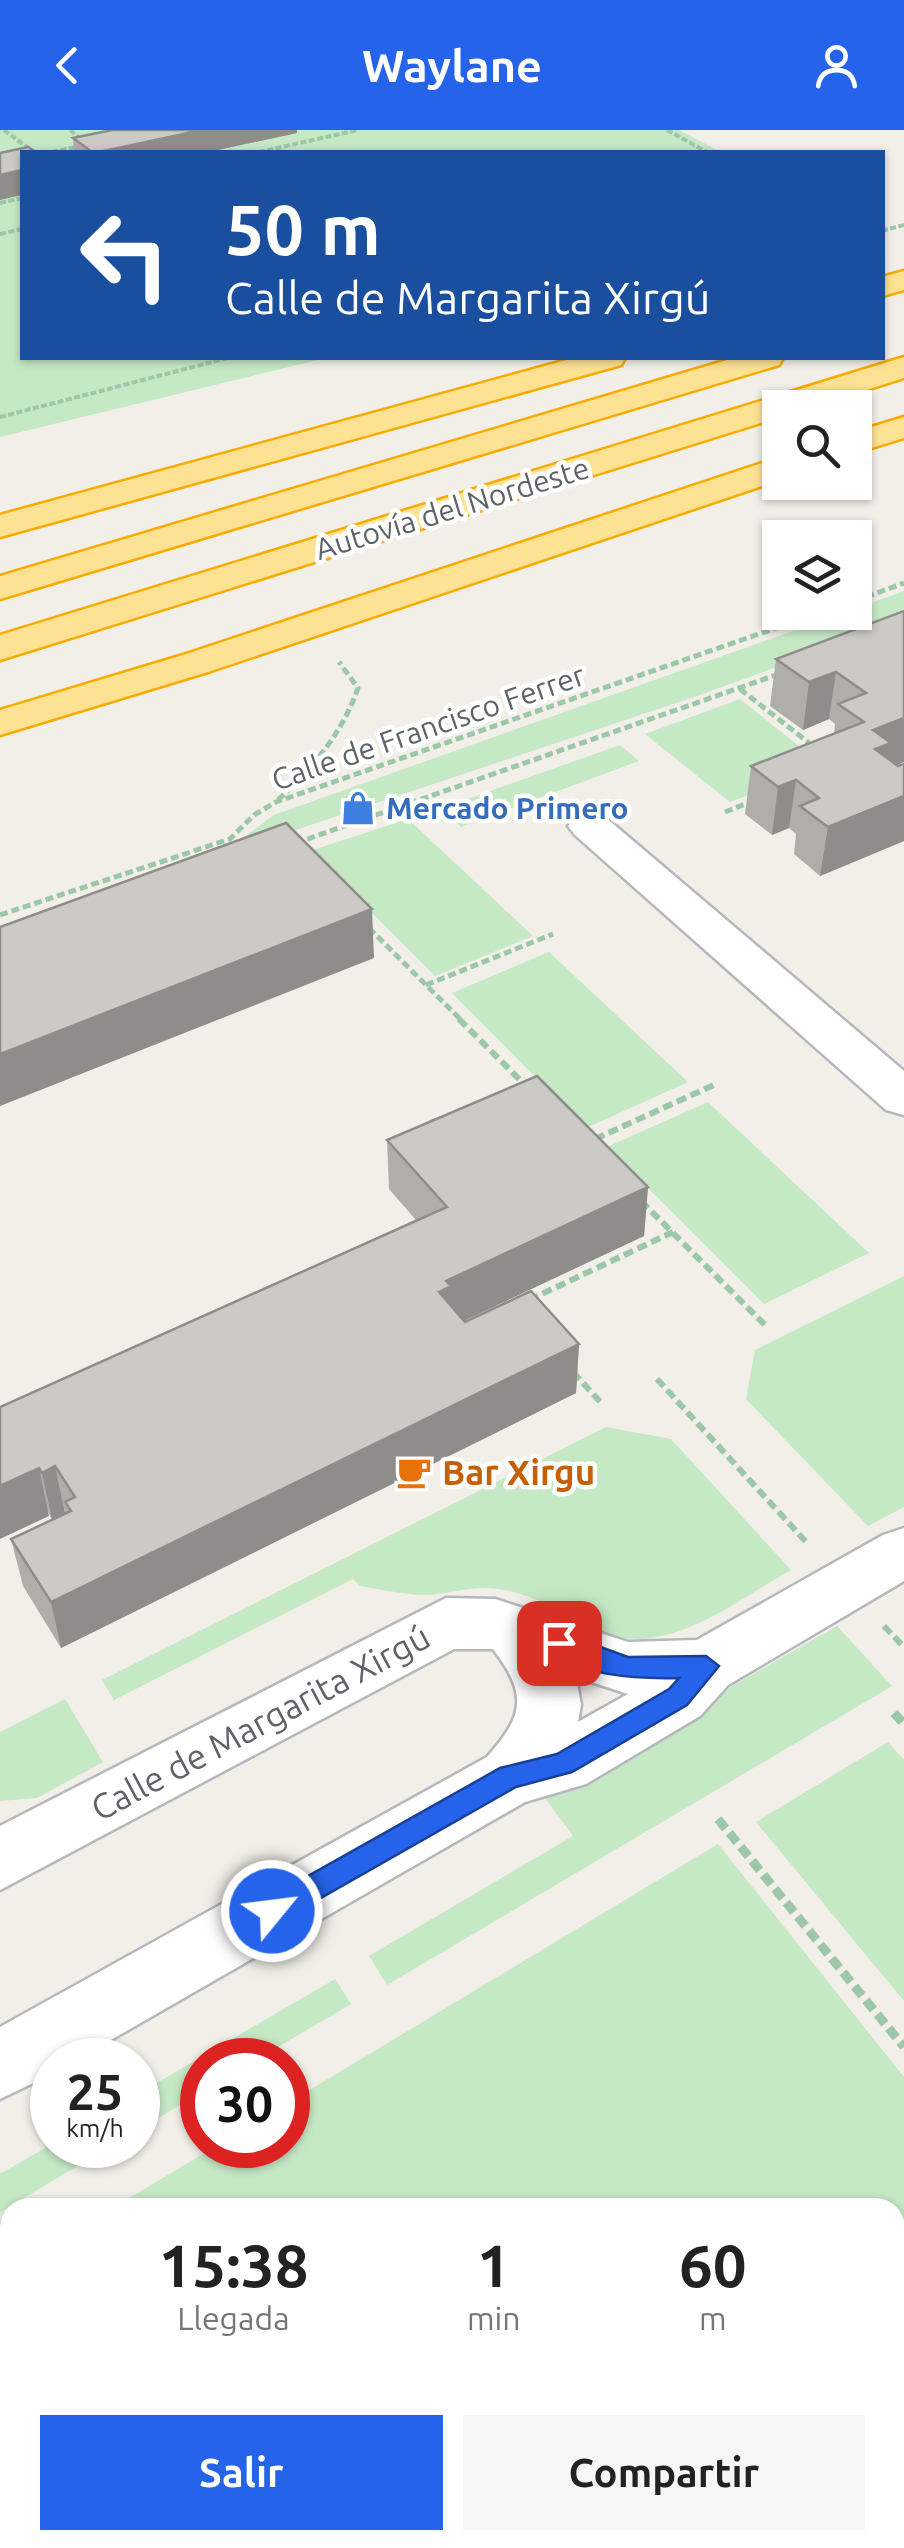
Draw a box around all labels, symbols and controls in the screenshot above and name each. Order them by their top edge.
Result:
icon: back [40,38,95,93]
icon: person [809,38,864,93]
text: Waylane [362,40,542,91]
icon: left [60,190,190,320]
text: 50 m [225,190,381,268]
text: Calle de Margarita Xirgú [225,272,711,323]
map controls [762,390,872,630]
button: search [762,390,872,500]
street label: Autovía del Nordeste [311,450,593,566]
button: layers [762,520,872,630]
street label: Calle de Francisco Ferrer [267,657,589,797]
shop icon: Mercado Primero [339,789,377,827]
place label: Mercado Primero [386,791,629,825]
place label: Bar Xirgu [442,1452,595,1492]
cafe icon: Bar Xirgu [395,1453,433,1491]
pin [517,1601,602,1686]
street label: Calle de Margarita Xirgú [84,1616,436,1828]
icon: arrive [532,1616,587,1671]
position arrow [220,1859,324,1963]
speed limit sign: 30 [180,2038,310,2168]
text: 25 [67,2063,123,2119]
text: km/h [66,2114,124,2142]
text: 15:38 [158,2231,309,2298]
text: 1 [477,2231,511,2298]
text: 60 [679,2231,747,2298]
text: Llegada [177,2300,290,2336]
text: min [467,2300,521,2336]
text: m [699,2300,727,2336]
button: Salir [40,2415,443,2530]
button: Compartir [463,2415,865,2530]

